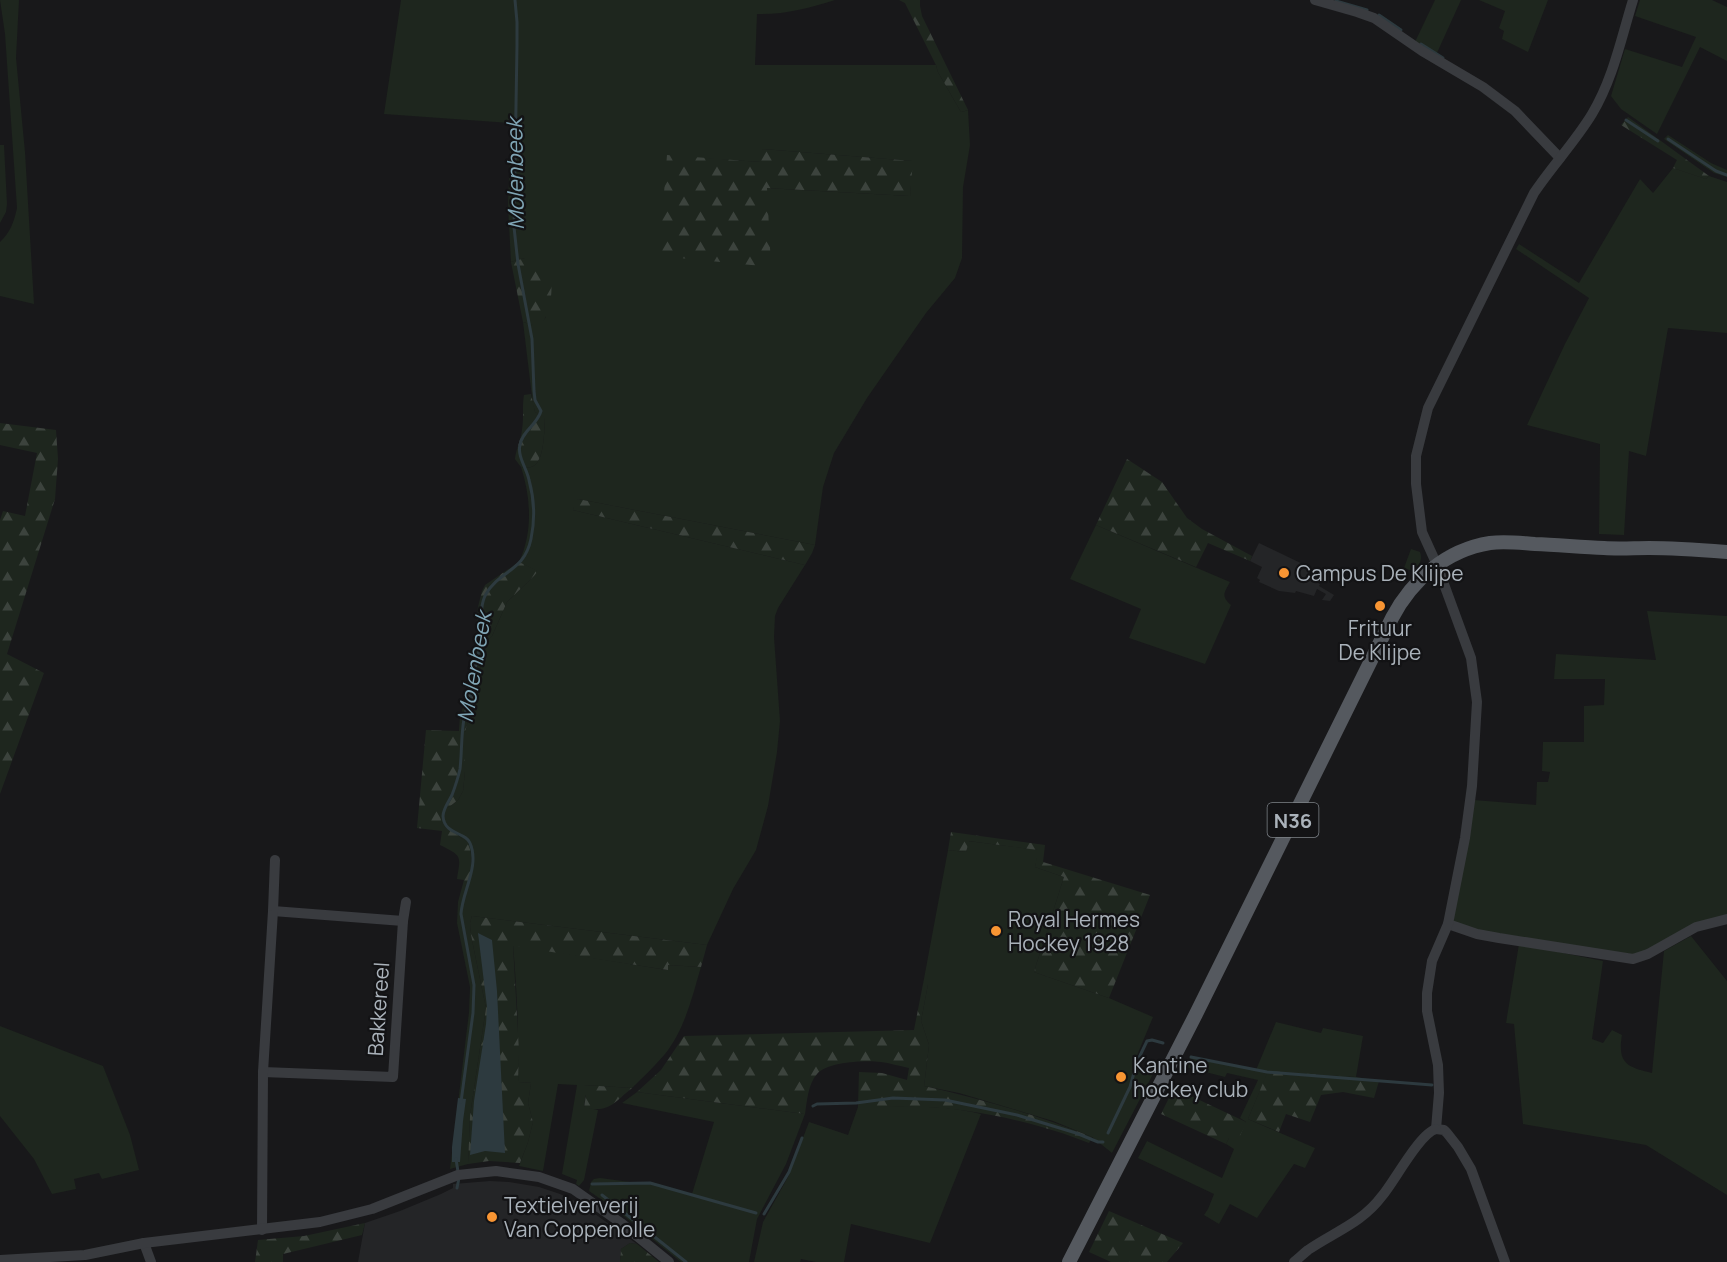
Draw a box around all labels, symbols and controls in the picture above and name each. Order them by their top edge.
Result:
water label: Molenbeek [499,115,531,230]
place label: Campus De Klijpe [1296,559,1463,587]
marker: Campus De Klijpe [1277,566,1291,580]
marker: Frituur De Klijpe [1373,599,1387,613]
water label: Molenbeek [450,606,499,725]
place label: Frituur De Klijpe [1339,614,1421,666]
road number: N36 [1268,803,1318,837]
place label: Royal Hermes Hockey 1928 [1008,905,1140,957]
marker: Royal Hermes Hockey 1928 [989,924,1003,938]
street label: Bakkereel [361,961,395,1057]
place label: Kantine hockey club [1133,1051,1248,1103]
marker: Kantine hockey club [1114,1070,1128,1084]
place label: Textielververij Van Coppenolle [504,1191,655,1243]
marker: Textielververij Van Coppenolle [485,1210,499,1224]

